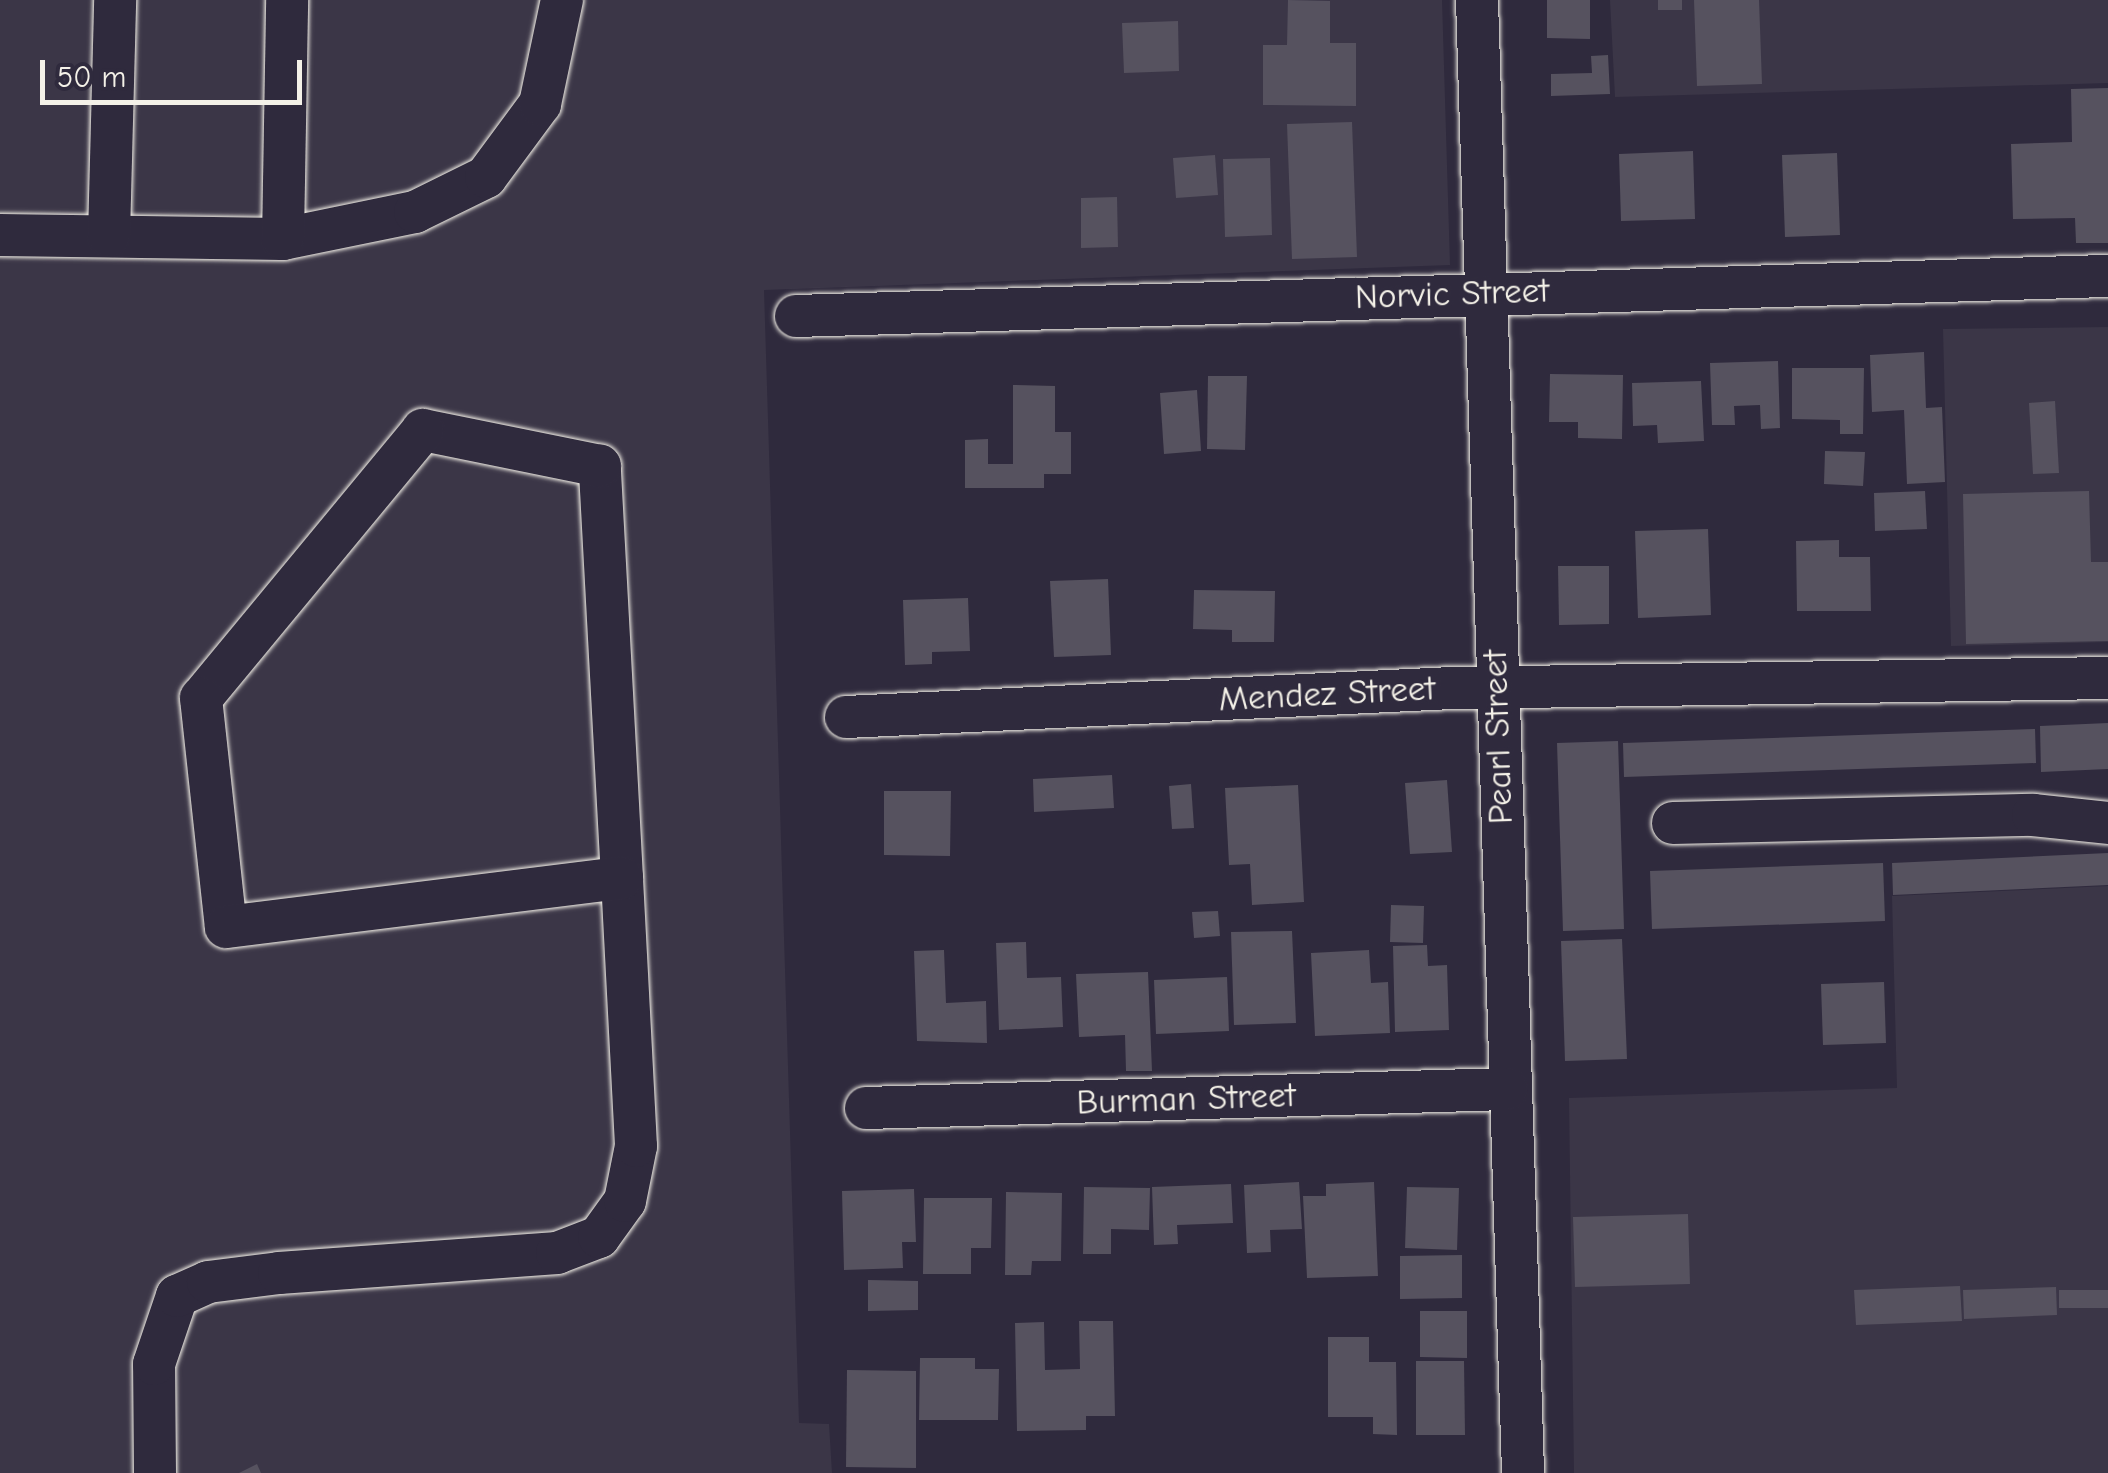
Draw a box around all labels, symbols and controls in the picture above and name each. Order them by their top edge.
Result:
scale bar [45,40,308,102]
text: 50 m [57,60,126,95]
street label: Norvic Street [1354,270,1550,318]
street label: Pearl Street [1474,649,1522,825]
street label: Mendez Street [1218,667,1436,721]
street label: Burman Street [1076,1074,1296,1124]

